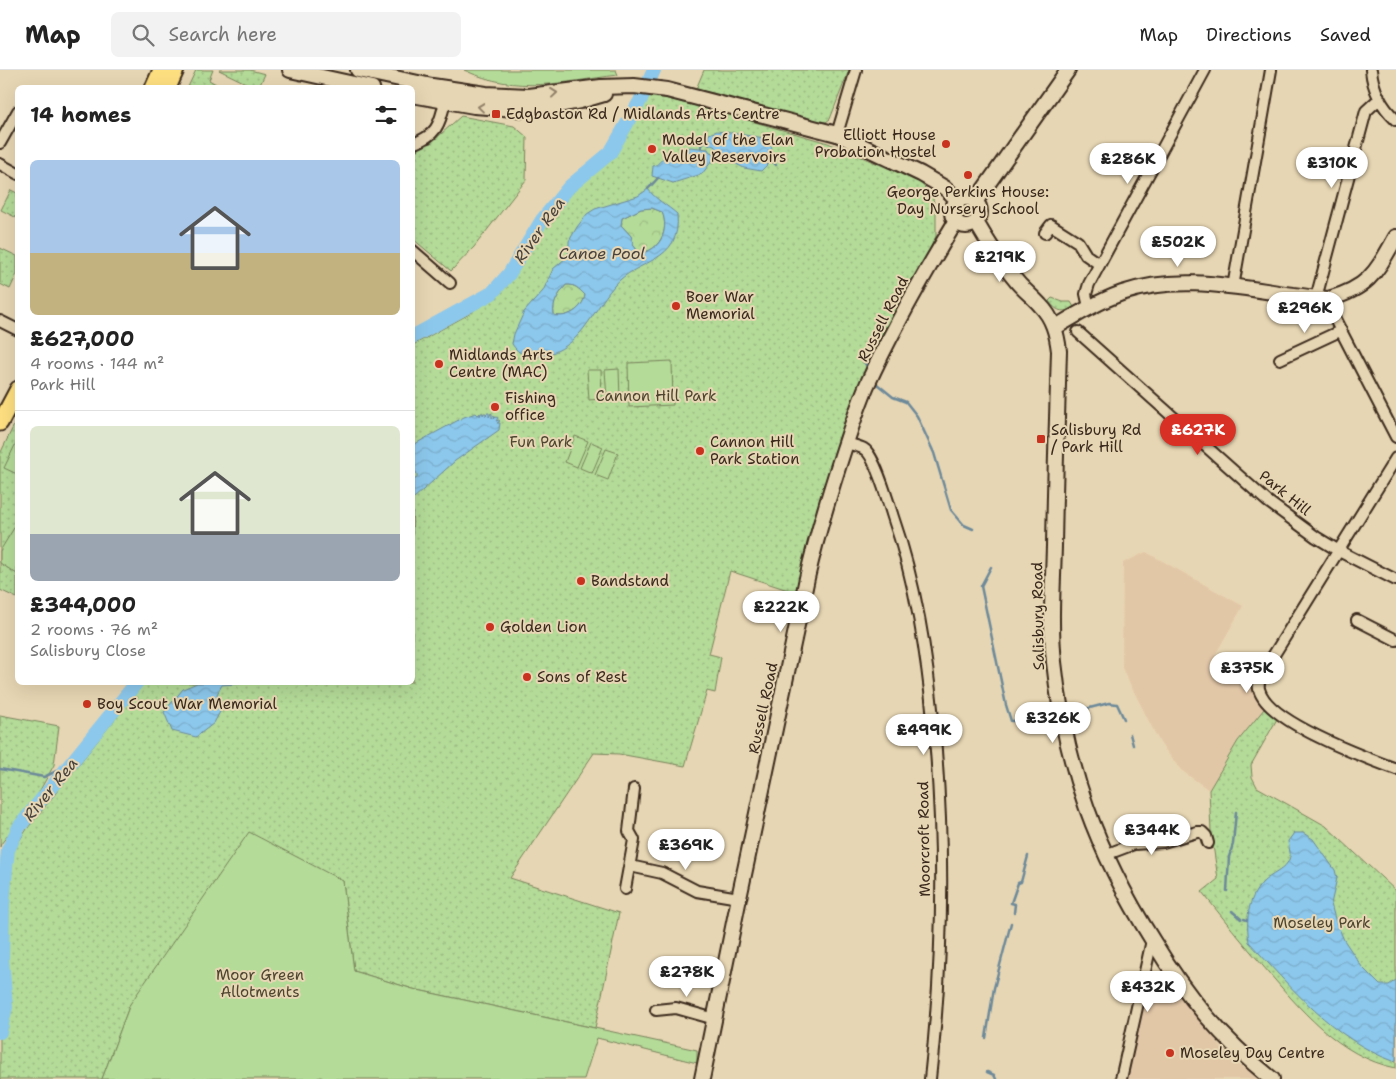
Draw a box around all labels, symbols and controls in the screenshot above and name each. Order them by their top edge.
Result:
search box [111,12,461,57]
text: Map [25,19,81,51]
icon: search [129,21,157,49]
text: Search here [169,22,277,47]
text: Map [1140,23,1178,47]
text: Directions [1206,23,1292,47]
text: Saved [1320,23,1371,47]
one-way arrow [550,88,558,99]
text: 14 homes [30,101,131,129]
icon: filters [372,101,400,129]
one-way arrow [477,102,485,113]
place label: Edgbaston Rd / Midlands Arts Centre [506,104,780,124]
marker: Edgbaston Rd / Midlands Arts Centre [490,108,502,120]
place label: Elliott House Probation Hostel [815,125,936,162]
place label: Model of the Elan Valley Reservoirs [662,130,794,167]
marker: Elliott House Probation Hostel [940,138,952,150]
pin: £286K [1093,142,1163,185]
marker: Model of the Elan Valley Reservoirs [646,143,658,155]
pin: £310K [1297,146,1367,189]
text: £286K [1100,148,1156,169]
text: £310K [1307,152,1357,173]
marker: George Perkins House: Day Nursery School [962,169,974,181]
place label: George Perkins House: Day Nursery School [887,182,1049,219]
icon: home [170,193,260,283]
water label: River Rea [509,193,570,267]
pin: £502K [1143,226,1213,268]
text: £502K [1151,231,1205,252]
pin: £219K [965,240,1035,283]
water label: Canoe Pool [559,243,645,264]
text: £219K [975,246,1025,267]
street label: Russell Road [853,273,913,365]
place label: Boer War Memorial [686,287,755,324]
pin: £296K [1270,292,1340,334]
text: £296K [1278,297,1332,318]
marker: Boer War Memorial [670,300,682,312]
text: £627,000 [30,325,134,353]
place label: Midlands Arts Centre (MAC) [449,345,553,382]
text: 4 rooms · 144 m² [30,353,164,374]
marker: Midlands Arts Centre (MAC) [433,358,445,370]
text: Park Hill [30,374,95,395]
park label: Cannon Hill Park [595,386,717,406]
place label: Fishing office [505,388,556,425]
marker: Fishing office [489,401,501,413]
pin: £627K [1163,414,1233,456]
text: £627K [1171,419,1225,440]
place label: Salisbury Rd / Park Hill [1051,420,1142,457]
park label: Fun Park [510,432,572,452]
place label: Cannon Hill Park Station [710,432,799,469]
marker: Salisbury Rd / Park Hill [1035,433,1047,445]
marker: Cannon Hill Park Station [694,445,706,457]
icon: home [170,458,260,548]
street label: Park Hill [1255,466,1315,520]
street label: Salisbury Road [1027,561,1049,670]
place label: Bandstand [591,571,669,591]
marker: Bandstand [575,575,587,587]
pin: £222K [746,590,816,633]
text: £344,000 [30,591,136,619]
text: £222K [754,596,808,617]
place label: Golden Lion [500,617,587,637]
text: 2 rooms · 76 m² [30,619,158,640]
marker: Golden Lion [484,621,496,633]
text: Salisbury Close [30,640,146,661]
pin: £375K [1212,652,1282,694]
text: £375K [1220,657,1274,678]
street label: Russell Road [744,660,783,756]
place label: Sons of Rest [537,667,627,687]
marker: Sons of Rest [521,671,533,683]
place label: Boy Scout War Memorial [97,694,278,714]
marker: Boy Scout War Memorial [81,698,93,710]
pin: £326K [1018,702,1088,744]
text: £326K [1026,707,1080,728]
pin: £499K [889,714,959,756]
text: £499K [897,719,951,740]
water label: River Rea [18,753,83,826]
street label: Moorcroft Road [913,780,935,897]
pin: £344K [1117,814,1187,856]
text: £344K [1124,819,1180,840]
pin: £369K [651,828,721,871]
text: £369K [659,834,713,855]
park label: Moseley Park [1273,913,1371,933]
pin: £278K [652,956,722,998]
text: £278K [660,961,714,982]
park label: Moor Green Allotments [216,965,304,1002]
pin: £432K [1113,970,1183,1013]
text: £432K [1121,976,1175,997]
place label: Moseley Day Centre [1180,1043,1325,1063]
marker: Moseley Day Centre [1164,1047,1176,1059]

